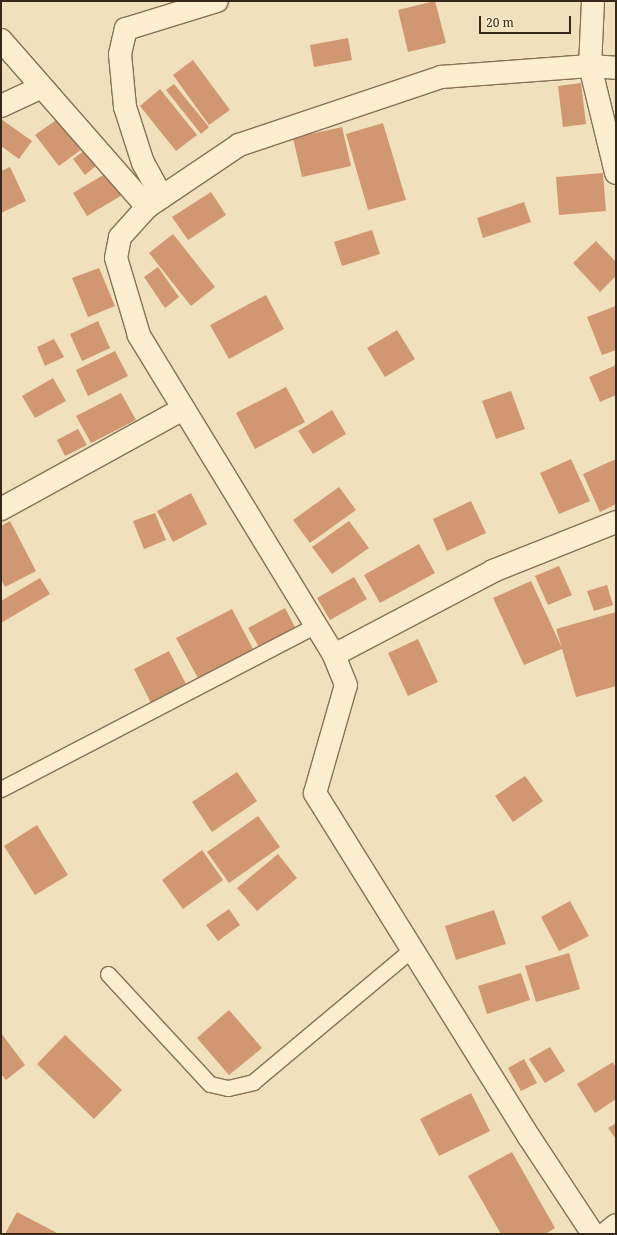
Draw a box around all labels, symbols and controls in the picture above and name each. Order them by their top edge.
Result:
scale bar [481,8,573,34]
text: 20 m [486,14,514,31]

